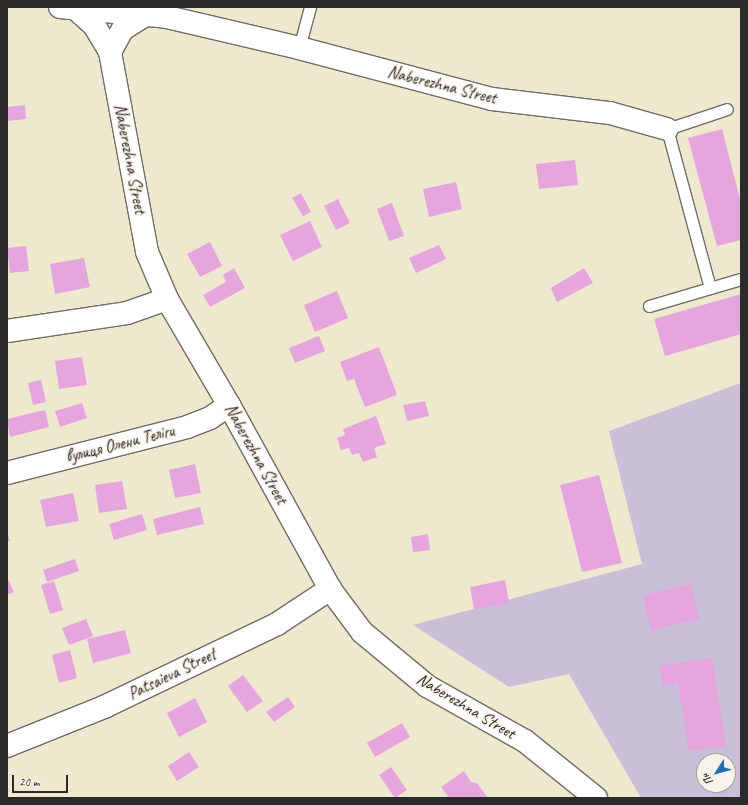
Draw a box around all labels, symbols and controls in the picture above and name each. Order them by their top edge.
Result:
street label: Naberezhna Street [385,62,499,108]
street label: Naberezhna Street [109,102,151,216]
street label: Naberezhna Street [220,400,292,508]
street label: вулиця Олени Теліги [64,421,176,467]
street label: Patsaieva Street [125,644,219,704]
street label: Naberezhna Street [413,669,519,743]
north arrow [696,753,736,793]
scale bar [14,767,70,793]
text: Пн [698,771,716,788]
text: 20 m [19,774,39,790]

